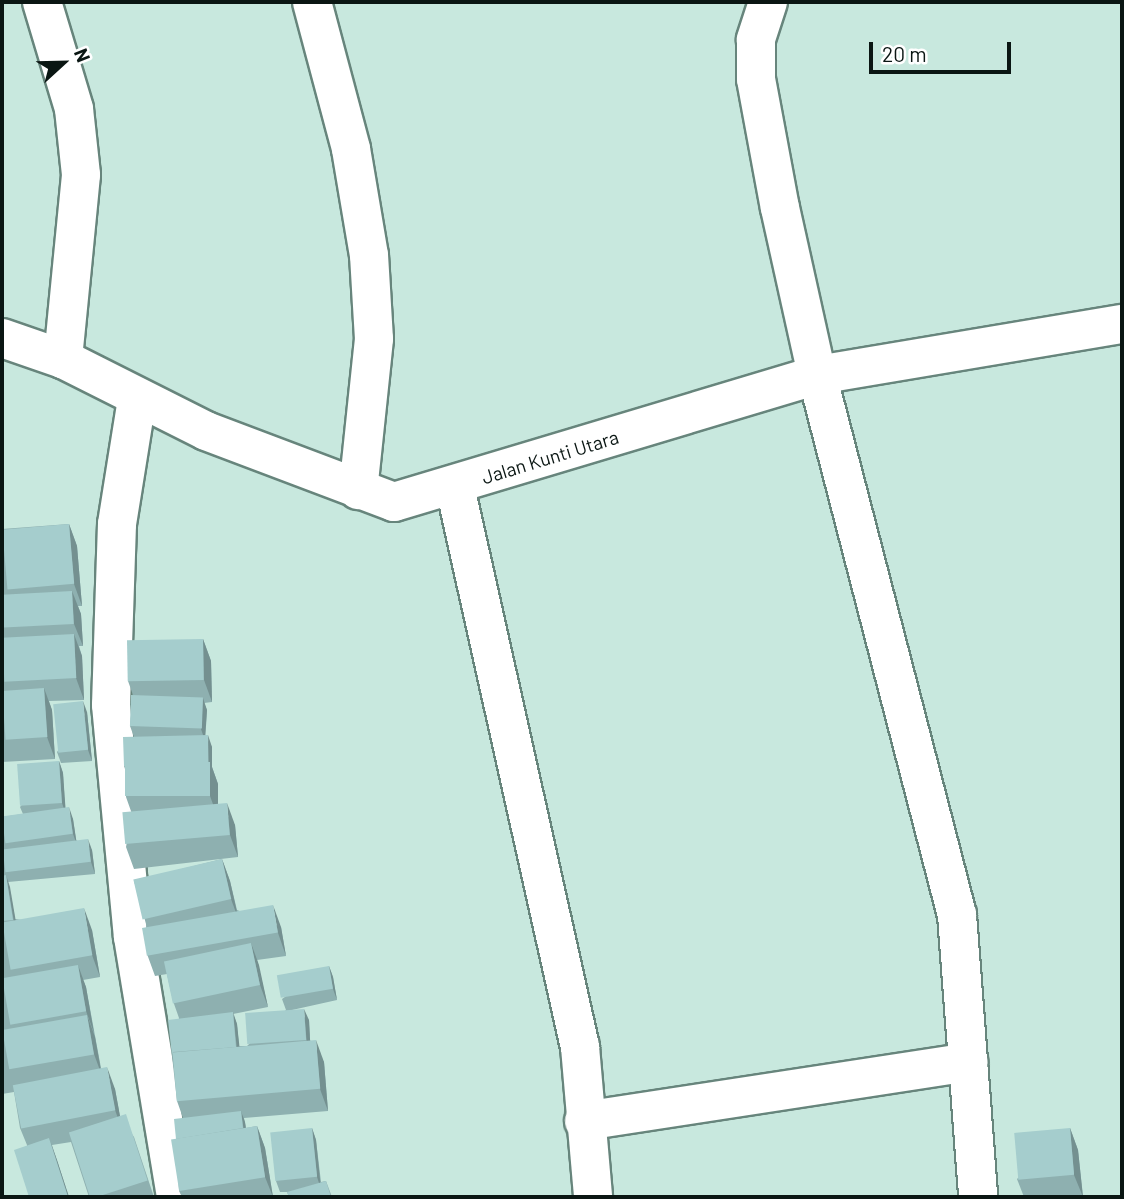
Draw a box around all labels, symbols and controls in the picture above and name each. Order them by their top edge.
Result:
north arrow [28,28,98,98]
scale bar [872,28,1014,72]
text: 20 m [882,41,927,66]
text: N [70,45,96,65]
street label: Jalan Kunti Utara [479,425,621,489]

